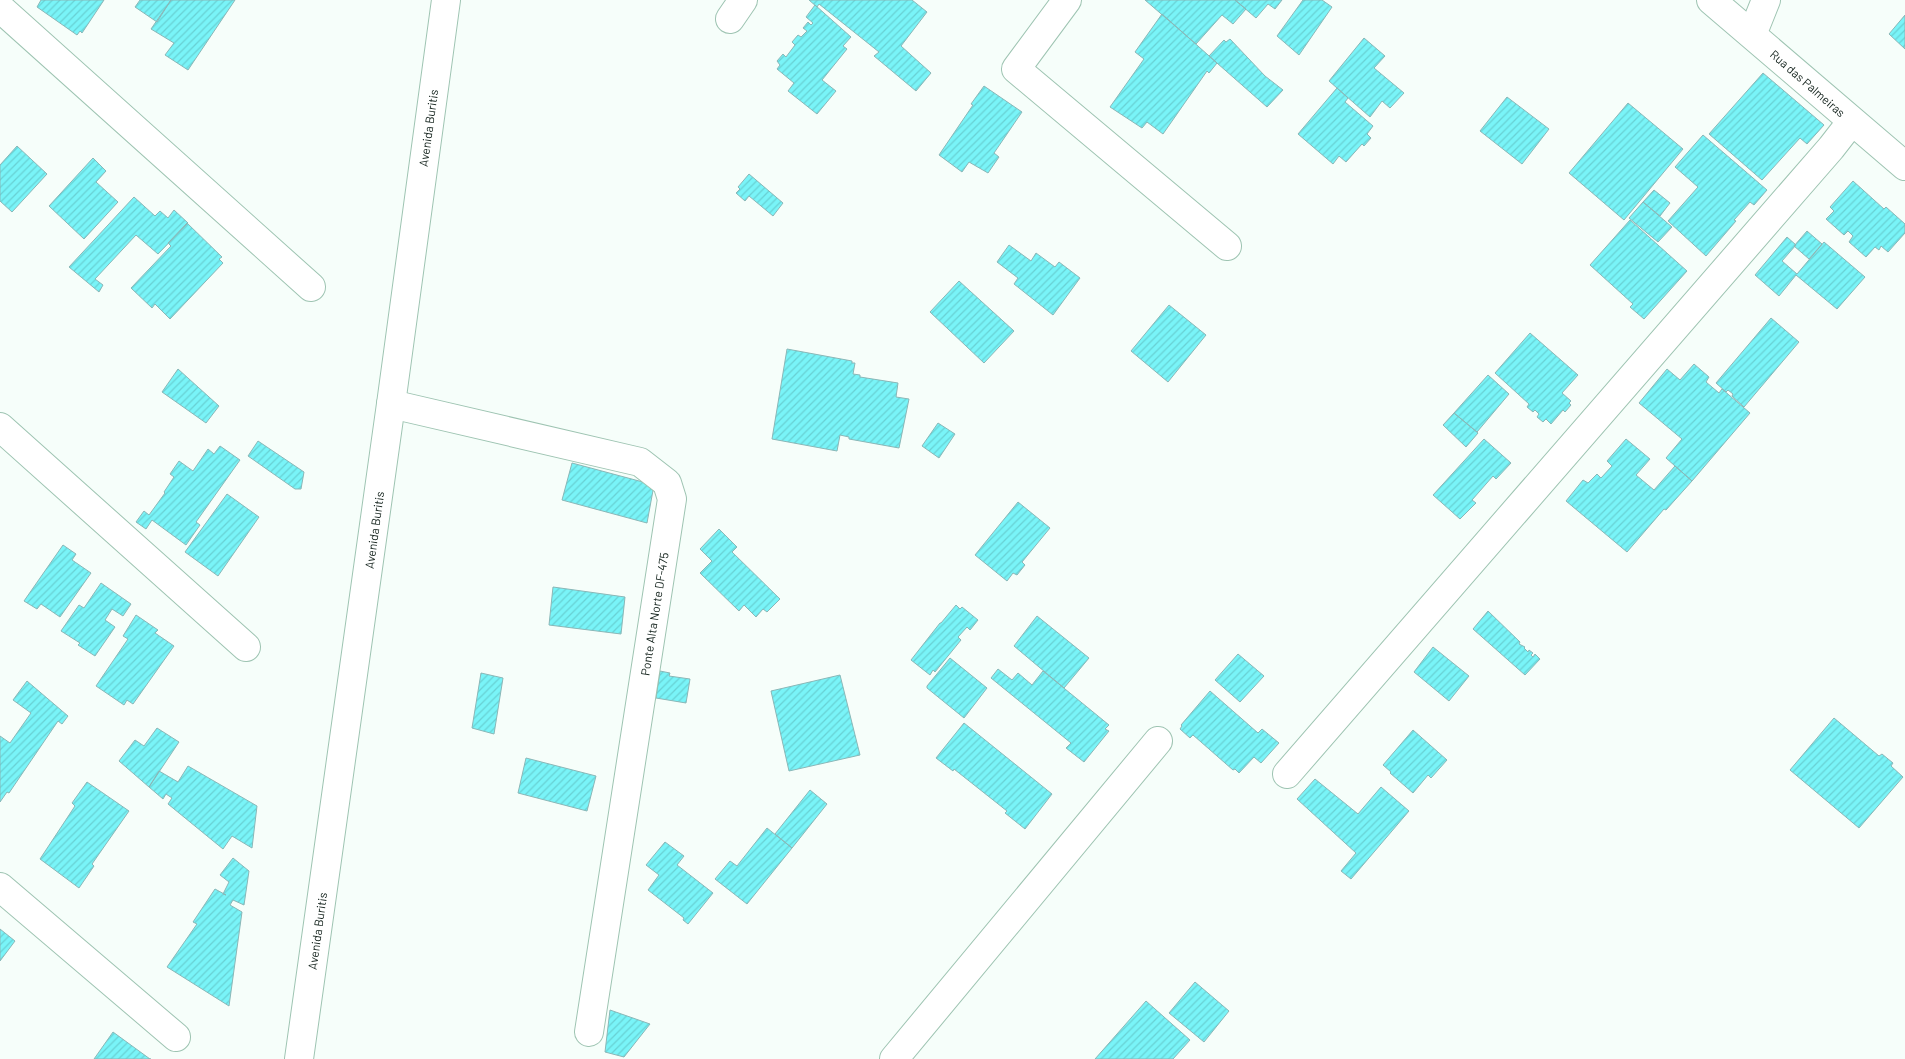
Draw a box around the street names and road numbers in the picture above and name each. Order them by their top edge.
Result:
street label: Rua das Palmeiras [1768,47,1848,119]
street label: Avenida Buritis [416,88,440,168]
street label: Avenida Buritis [362,490,386,570]
street label: Ponte Alta Norte DF-475 [637,551,671,677]
street label: Avenida Buritis [305,891,329,971]

